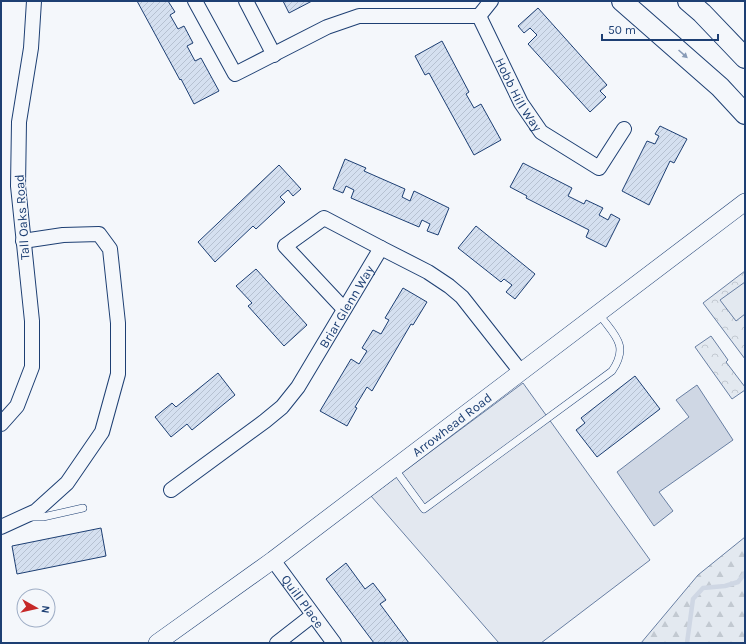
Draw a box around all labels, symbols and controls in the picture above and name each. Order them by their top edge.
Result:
scale bar [602,16,718,42]
text: 50 m [608,23,636,37]
one-way arrow [678,49,688,59]
street label: Hobb Hill Way [493,55,545,134]
street label: Tall Oaks Road [12,174,32,260]
street label: Briar Glenn Way [316,262,377,351]
street label: Arrowhead Road [409,389,494,459]
street label: Quill Place [279,572,328,631]
north arrow [16,588,56,628]
text: N [38,605,52,614]

